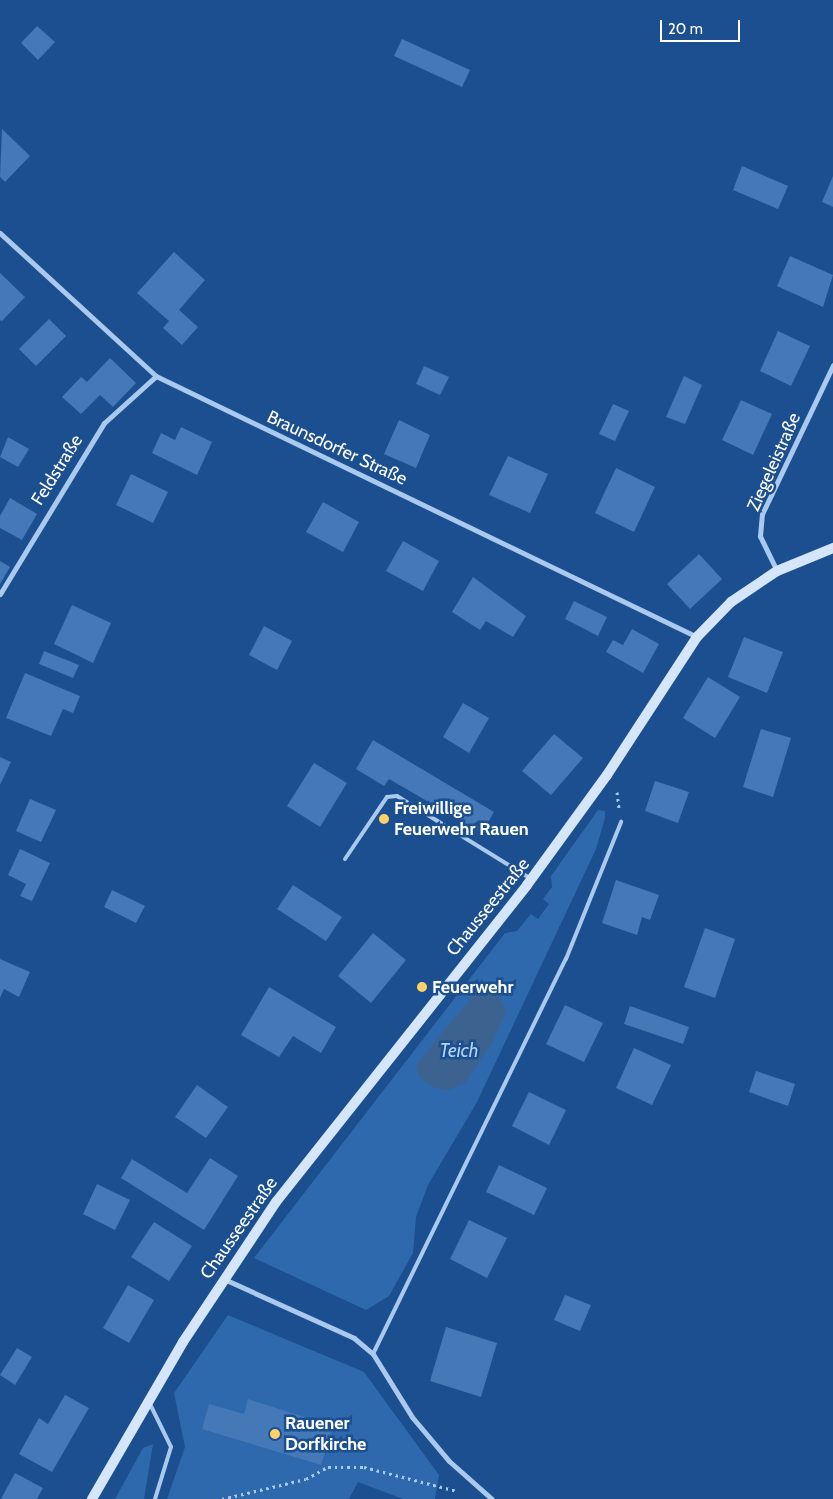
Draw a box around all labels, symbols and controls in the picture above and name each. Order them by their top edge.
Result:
scale bar [663,10,743,42]
text: 20 m [668,20,703,38]
street label: Braunsdorfer Straße [264,406,410,490]
street label: Ziegeleistraße [743,409,805,515]
street label: Feldstraße [27,431,87,509]
place label: Freiwillige Feuerwehr Rauen [394,798,529,841]
marker: Freiwillige Feuerwehr Rauen [378,813,390,825]
street label: Chausseestraße [442,854,534,960]
place label: Feuerwehr [432,976,513,998]
marker: Feuerwehr [416,981,428,993]
water label: Teich [440,1040,478,1062]
street label: Chausseestraße [196,1173,282,1283]
place label: Rauener Dorfkirche [285,1413,366,1456]
marker: Rauener Dorfkirche [269,1428,281,1440]

